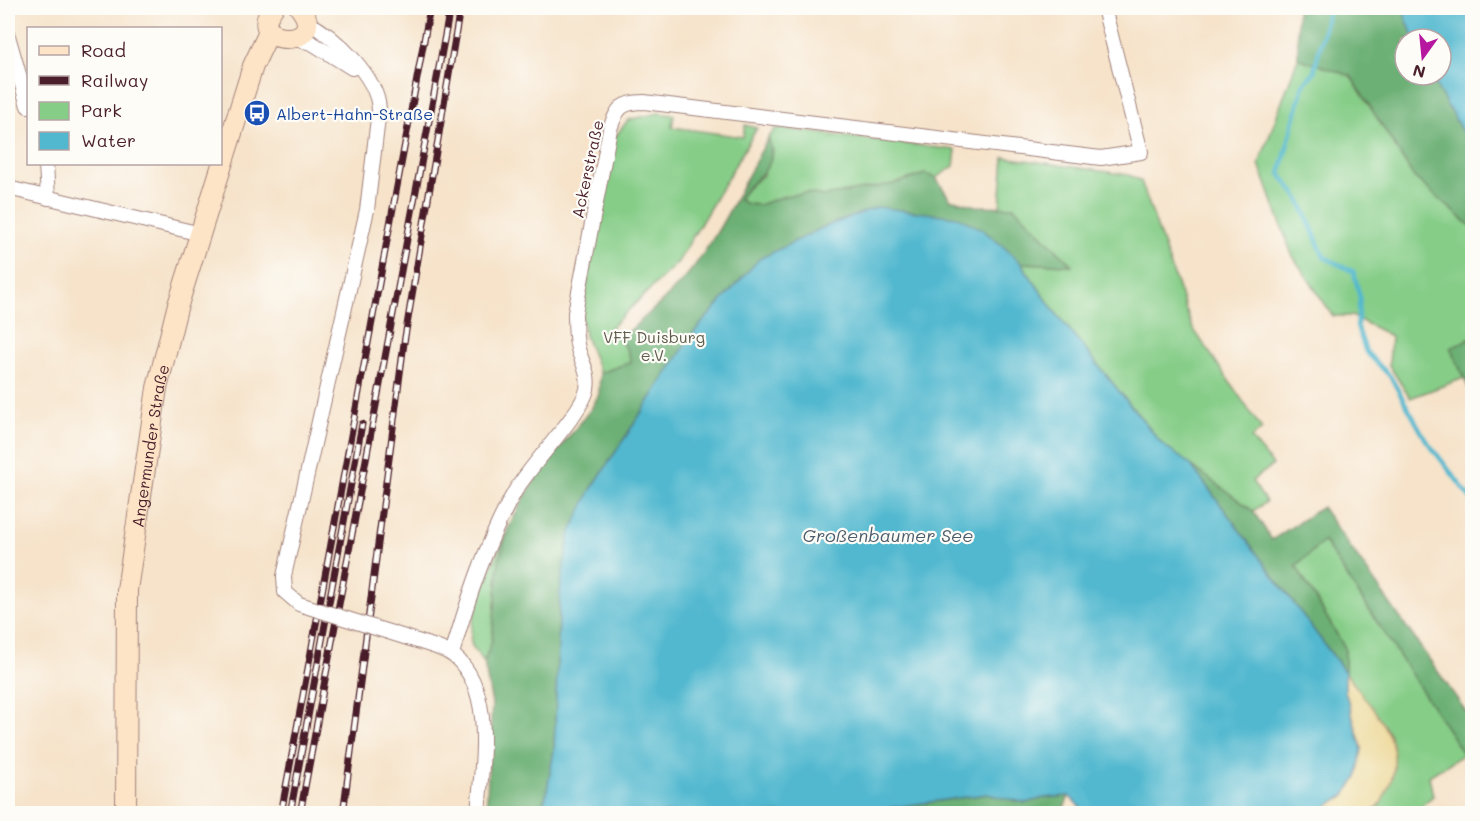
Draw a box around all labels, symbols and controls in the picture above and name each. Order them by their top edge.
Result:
legend [27,27,222,165]
north arrow [1393,27,1453,87]
text: Road [81,38,126,62]
text: N [1410,60,1428,84]
text: Railway [81,68,148,92]
text: Park [81,98,122,122]
bus stop icon: Albert-Hahn-Straße [242,98,272,128]
place label: Albert-Hahn-Straße [276,103,433,124]
street label: Ackerstraße [566,118,608,220]
text: Water [81,128,136,152]
park label: VFF Duisburg e.V. [603,326,705,365]
street label: Angermunder Straße [126,362,173,529]
water label: Großenbaumer See [803,523,973,547]

